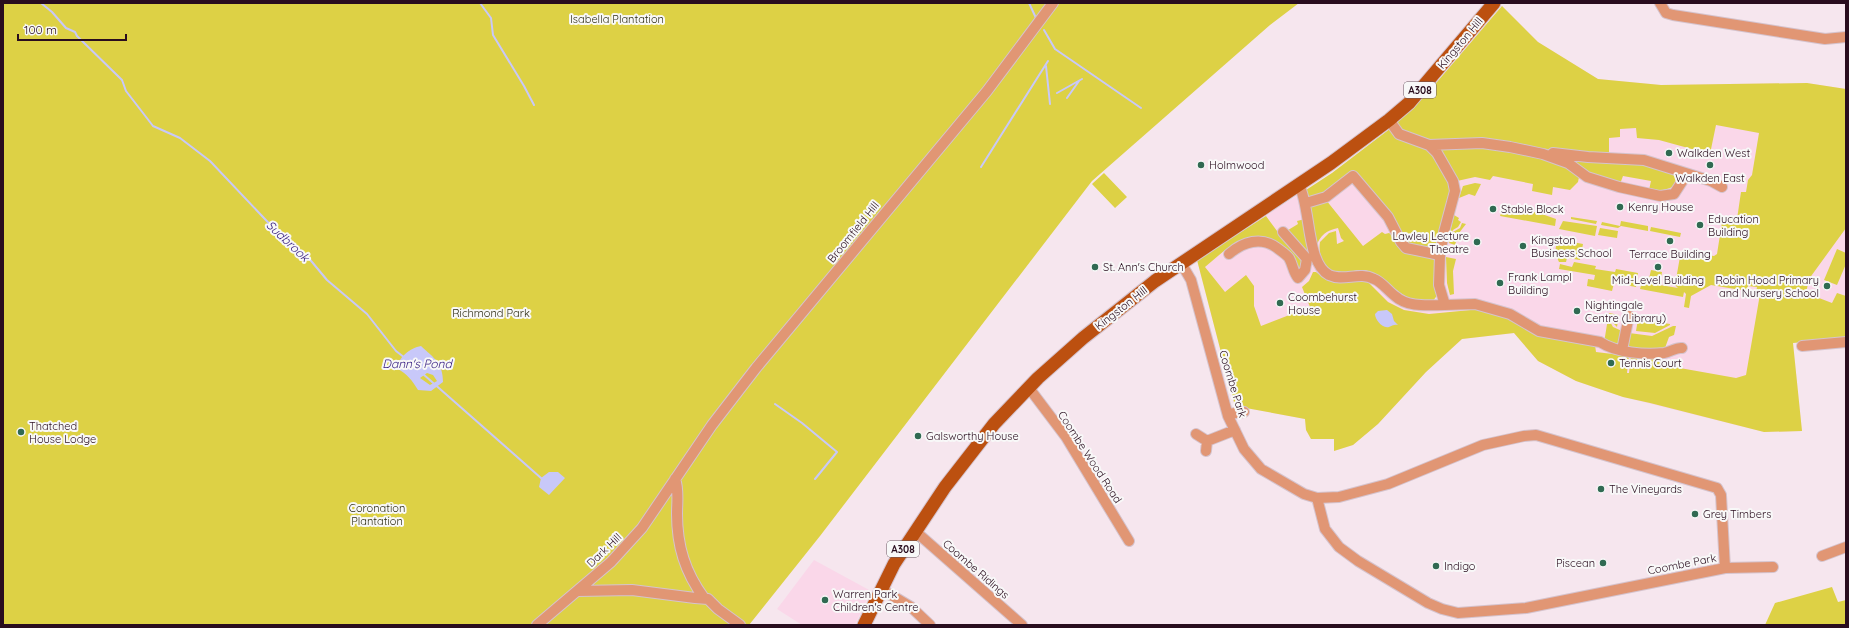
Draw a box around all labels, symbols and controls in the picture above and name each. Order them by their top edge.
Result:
park label: Isabella Plantation [570,12,664,26]
street label: Kingston Hill [1434,14,1486,72]
scale bar [18,16,126,42]
text: 100 m [24,22,57,37]
road number: A308 [1404,82,1436,98]
place label: Walkden West [1677,146,1750,160]
marker: Walkden West [1664,148,1674,158]
place label: Holmwood [1209,158,1264,172]
marker: Holmwood [1196,160,1206,170]
marker: Walkden East [1705,160,1715,170]
place label: Walkden East [1675,171,1745,185]
street label: Broomfield Hill [824,199,882,265]
place label: Kenry House [1628,200,1693,214]
place label: Stable Block [1501,202,1564,216]
marker: Kenry House [1615,202,1625,212]
marker: Stable Block [1488,204,1498,214]
place label: Education Building [1708,212,1759,239]
water label: Sudbrook [263,217,314,266]
marker: Education Building [1695,220,1705,230]
place label: Lawley Lecture Theatre [1392,229,1469,256]
place label: Kingston Business School [1531,233,1612,260]
marker: Terrace Building [1665,236,1675,246]
marker: Lawley Lecture Theatre [1472,237,1482,247]
marker: Kingston Business School [1518,241,1528,251]
place label: Terrace Building [1629,247,1711,261]
place label: St. Ann's Church [1103,260,1184,274]
marker: St. Ann's Church [1090,262,1100,272]
marker: Mid-Level Building [1653,262,1663,272]
place label: Frank Lampl Building [1508,270,1572,297]
place label: Mid-Level Building [1612,273,1704,287]
place label: Robin Hood Primary and Nursery School [1715,273,1819,300]
marker: Frank Lampl Building [1495,278,1505,288]
marker: Robin Hood Primary and Nursery School [1822,281,1832,291]
street label: Kingston Hill [1092,283,1150,333]
place label: Coombehurst House [1288,290,1357,317]
marker: Coombehurst House [1275,298,1285,308]
place label: Nightingale Centre (Library) [1585,298,1666,325]
park label: Richmond Park [452,306,530,320]
marker: Nightingale Centre (Library) [1572,306,1582,316]
street label: Coombe Park [1216,349,1250,419]
water label: Dann's Pond [382,356,453,371]
place label: Tennis Court [1619,356,1682,370]
marker: Tennis Court [1606,358,1616,368]
street label: Coombe Wood Road [1055,408,1125,506]
place label: Thatched House Lodge [29,419,96,446]
marker: Thatched House Lodge [16,427,26,437]
place label: Galsworthy House [926,429,1019,443]
marker: Galsworthy House [913,431,923,441]
place label: The Vineyards [1609,482,1682,496]
marker: The Vineyards [1596,484,1606,494]
park label: Coronation Plantation [349,501,405,528]
place label: Grey Timbers [1703,507,1771,521]
marker: Grey Timbers [1690,509,1700,519]
street label: Dark Hill [584,530,624,570]
street label: Coombe Ridings [940,536,1012,602]
road number: A308 [887,541,919,557]
street label: Coombe Park [1646,550,1718,578]
place label: Piscean [1556,556,1595,570]
marker: Piscean [1598,558,1608,568]
place label: Indigo [1444,559,1476,573]
marker: Indigo [1431,561,1441,571]
place label: Warren Park Children's Centre [833,587,918,614]
marker: Warren Park Children's Centre [820,595,830,605]

